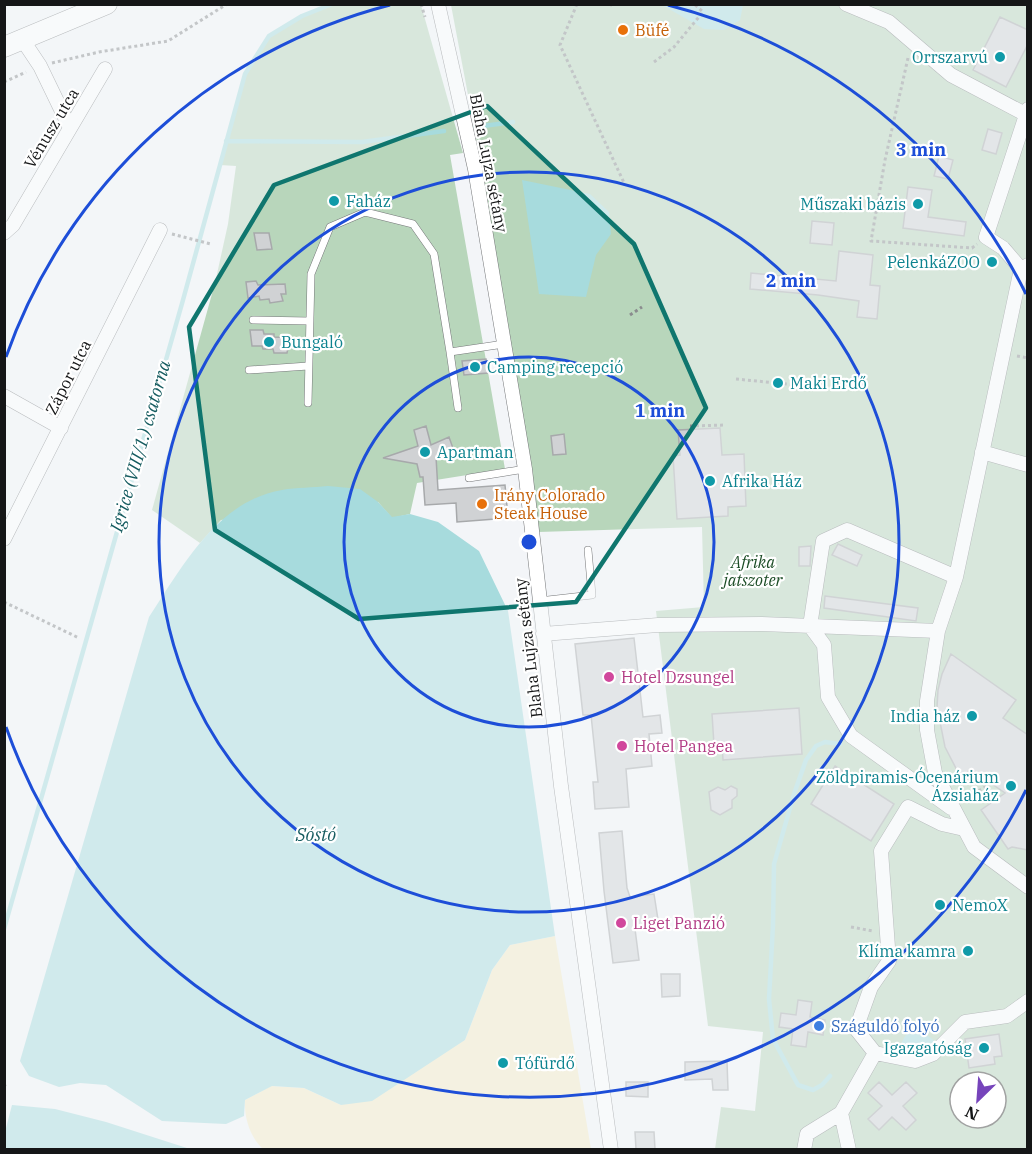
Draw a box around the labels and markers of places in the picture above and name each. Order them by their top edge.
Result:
place label: Büfé [635,20,669,40]
marker: Büfé [616,23,630,37]
place label: Orrszarvú [912,47,988,67]
marker: Orrszarvú [993,50,1007,64]
place label: Faház [346,191,391,211]
marker: Faház [327,194,341,208]
place label: Műszaki bázis [800,194,906,214]
marker: Műszaki bázis [911,197,925,211]
place label: PelenkáZOO [887,252,980,272]
marker: PelenkáZOO [985,255,999,269]
place label: Bungaló [281,332,343,352]
marker: Bungaló [262,335,276,349]
place label: Camping recepció [487,357,623,377]
marker: Camping recepció [468,360,482,374]
place label: Maki Erdő [790,373,867,393]
marker: Maki Erdő [771,376,785,390]
place label: Apartman [437,442,514,462]
marker: Apartman [418,445,432,459]
place label: Afrika Ház [722,471,802,491]
marker: Afrika Ház [703,474,717,488]
place label: Irány Colorado Steak House [494,485,605,523]
marker: Irány Colorado Steak House [475,497,489,511]
centre of rings [519,532,539,552]
place label: Hotel Dzsungel [621,667,735,687]
marker: Hotel Dzsungel [602,670,616,684]
place label: India ház [890,706,960,726]
marker: India ház [965,709,979,723]
place label: Hotel Pangea [634,736,733,756]
marker: Hotel Pangea [615,739,629,753]
place label: Zöldpiramis-Ócenárium Ázsiaház [816,766,999,805]
marker: Zöldpiramis-Ócenárium Ázsiaház [1004,779,1018,793]
place label: NemoX [952,895,1008,915]
marker: NemoX [933,898,947,912]
place label: Liget Panzió [633,913,725,933]
marker: Liget Panzió [614,916,628,930]
place label: Klíma kamra [858,941,956,961]
marker: Klíma kamra [961,944,975,958]
place label: Száguldó folyó [831,1016,940,1036]
marker: Száguldó folyó [812,1019,826,1033]
place label: Igazgatóság [884,1038,972,1058]
marker: Igazgatóság [977,1041,991,1055]
place label: Tófürdő [515,1053,575,1073]
marker: Tófürdő [496,1056,510,1070]

